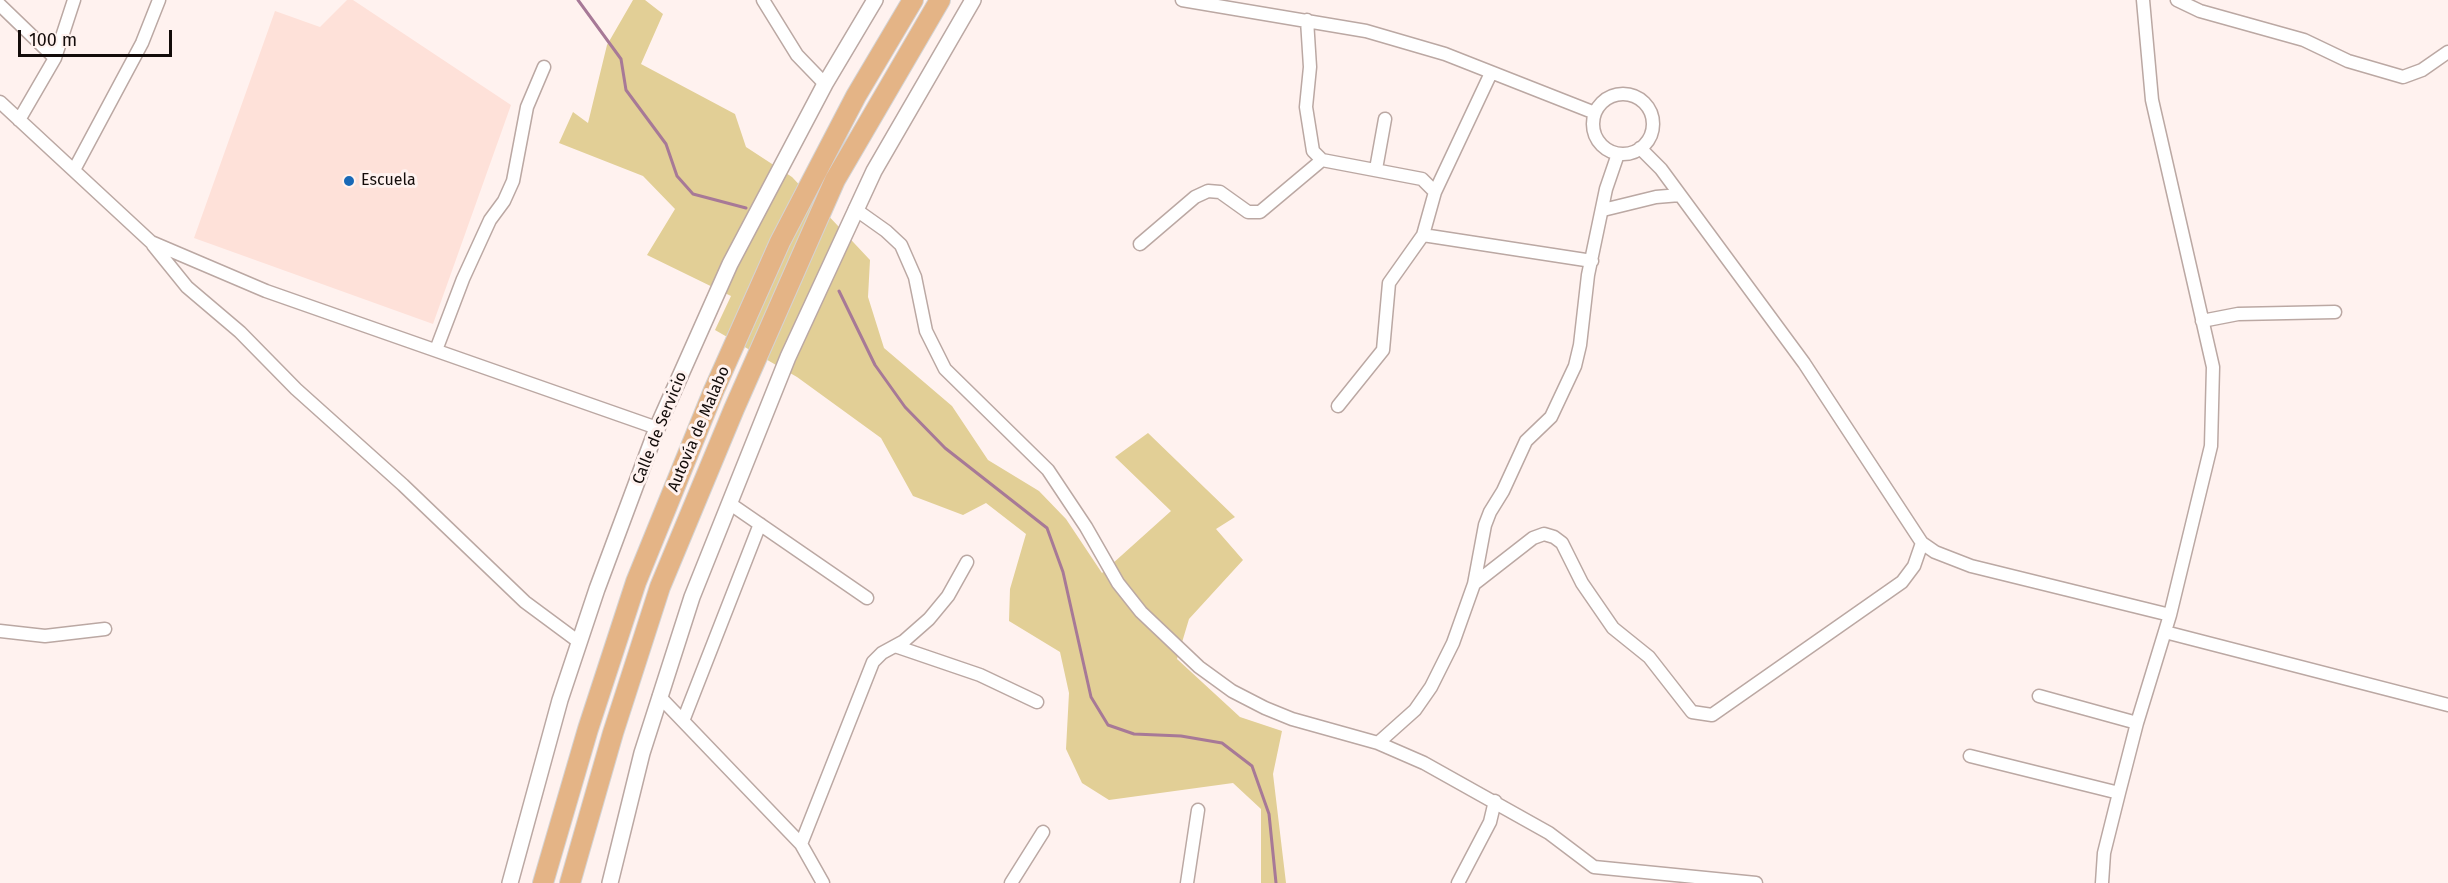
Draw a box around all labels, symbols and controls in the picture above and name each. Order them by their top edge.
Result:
scale bar [21,18,176,56]
text: 100 m [29,29,77,51]
place label: Escuela [361,171,416,191]
marker: Escuela [342,174,356,188]
street label: Autovía de Malabo [664,363,734,495]
street label: Calle de Servicio [629,369,691,487]

